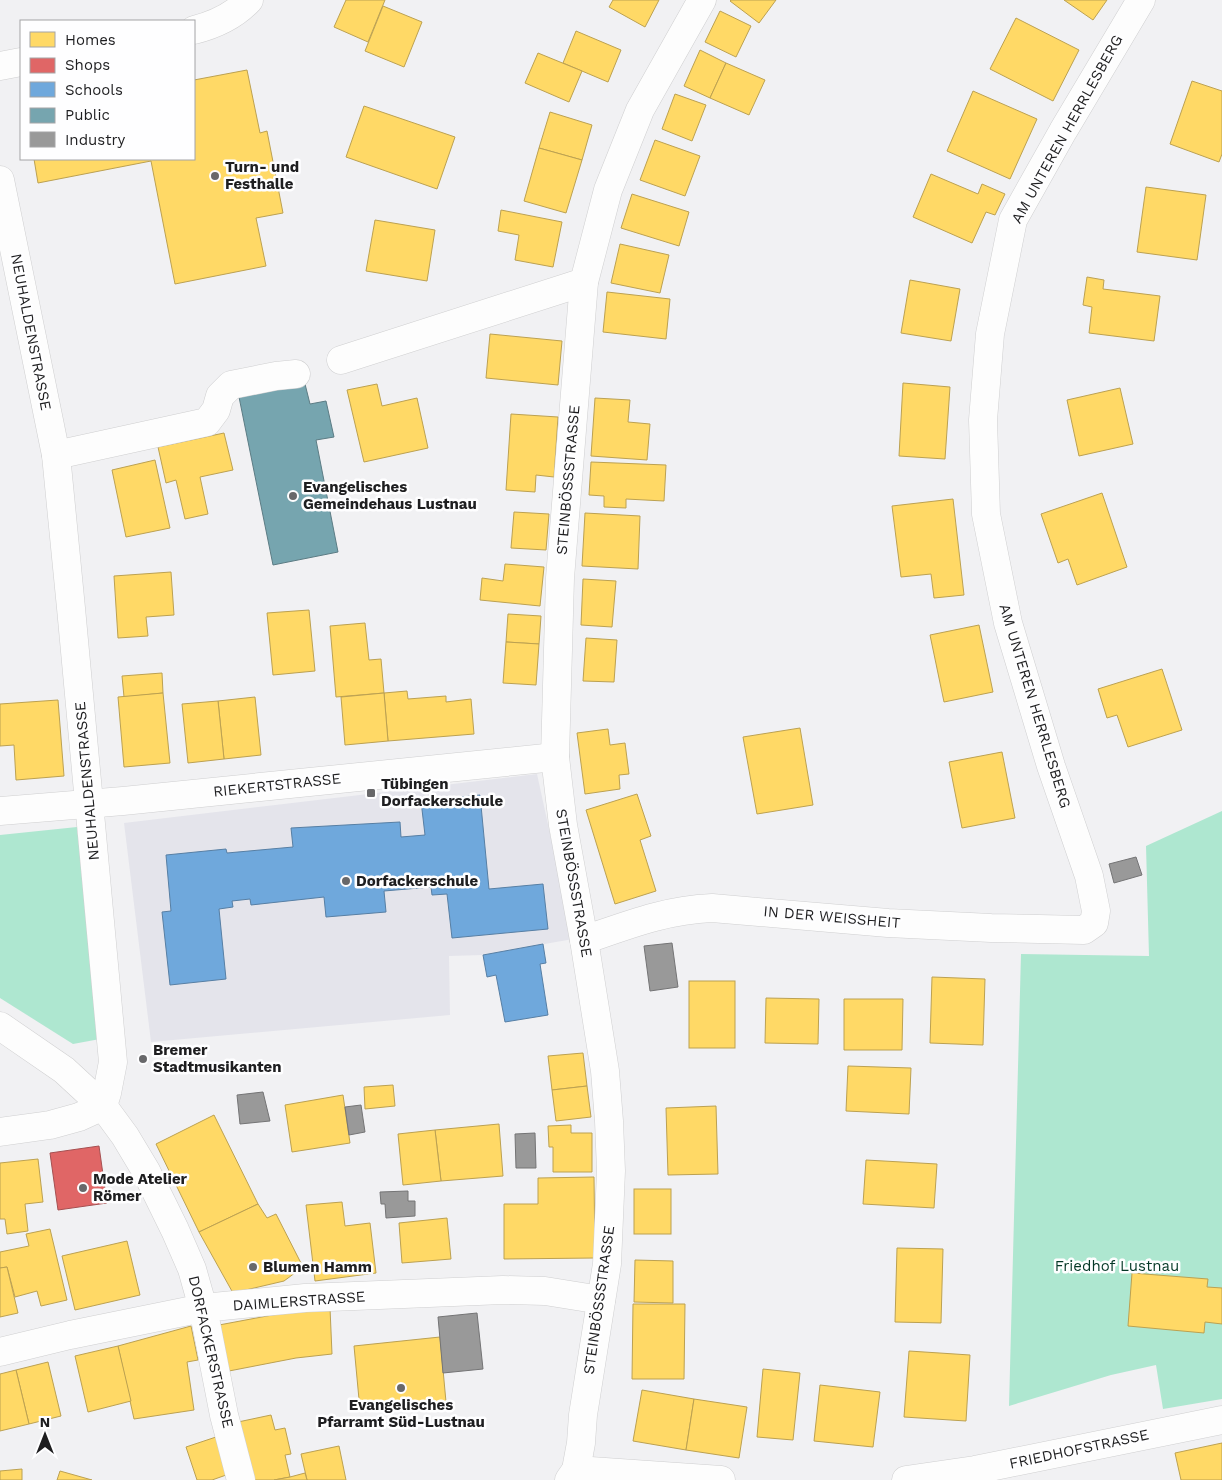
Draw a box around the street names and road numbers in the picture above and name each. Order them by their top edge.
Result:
street label: AM UNTEREN HERRLESBERG [1008,32,1126,226]
street label: NEUHALDENSTRASSE [7,252,55,412]
street label: STEINBÖSSSTRASSE [552,404,584,556]
street label: AM UNTEREN HERRLESBERG [995,602,1075,810]
street label: NEUHALDENSTRASSE [71,701,103,861]
street label: RIEKERTSTRASSE [212,769,342,801]
street label: STEINBÖSSSTRASSE [552,807,596,959]
street label: IN DER WEISSHEIT [763,902,901,932]
street label: STEINBÖSSSTRASSE [580,1224,618,1376]
street label: DORFACKERSTRASSE [185,1274,237,1430]
street label: DAIMLERSTRASSE [232,1287,366,1315]
street label: FRIEDHOFSTRASSE [1008,1425,1150,1473]

